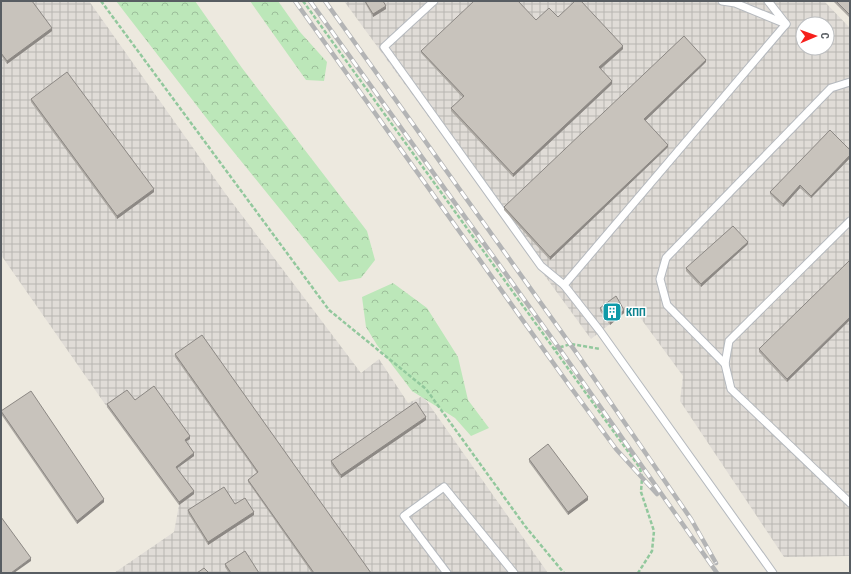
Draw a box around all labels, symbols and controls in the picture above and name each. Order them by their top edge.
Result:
north arrow [795,16,835,56]
text: С [818,32,831,39]
building icon: КПП [601,301,623,323]
place label: КПП [626,306,646,319]

